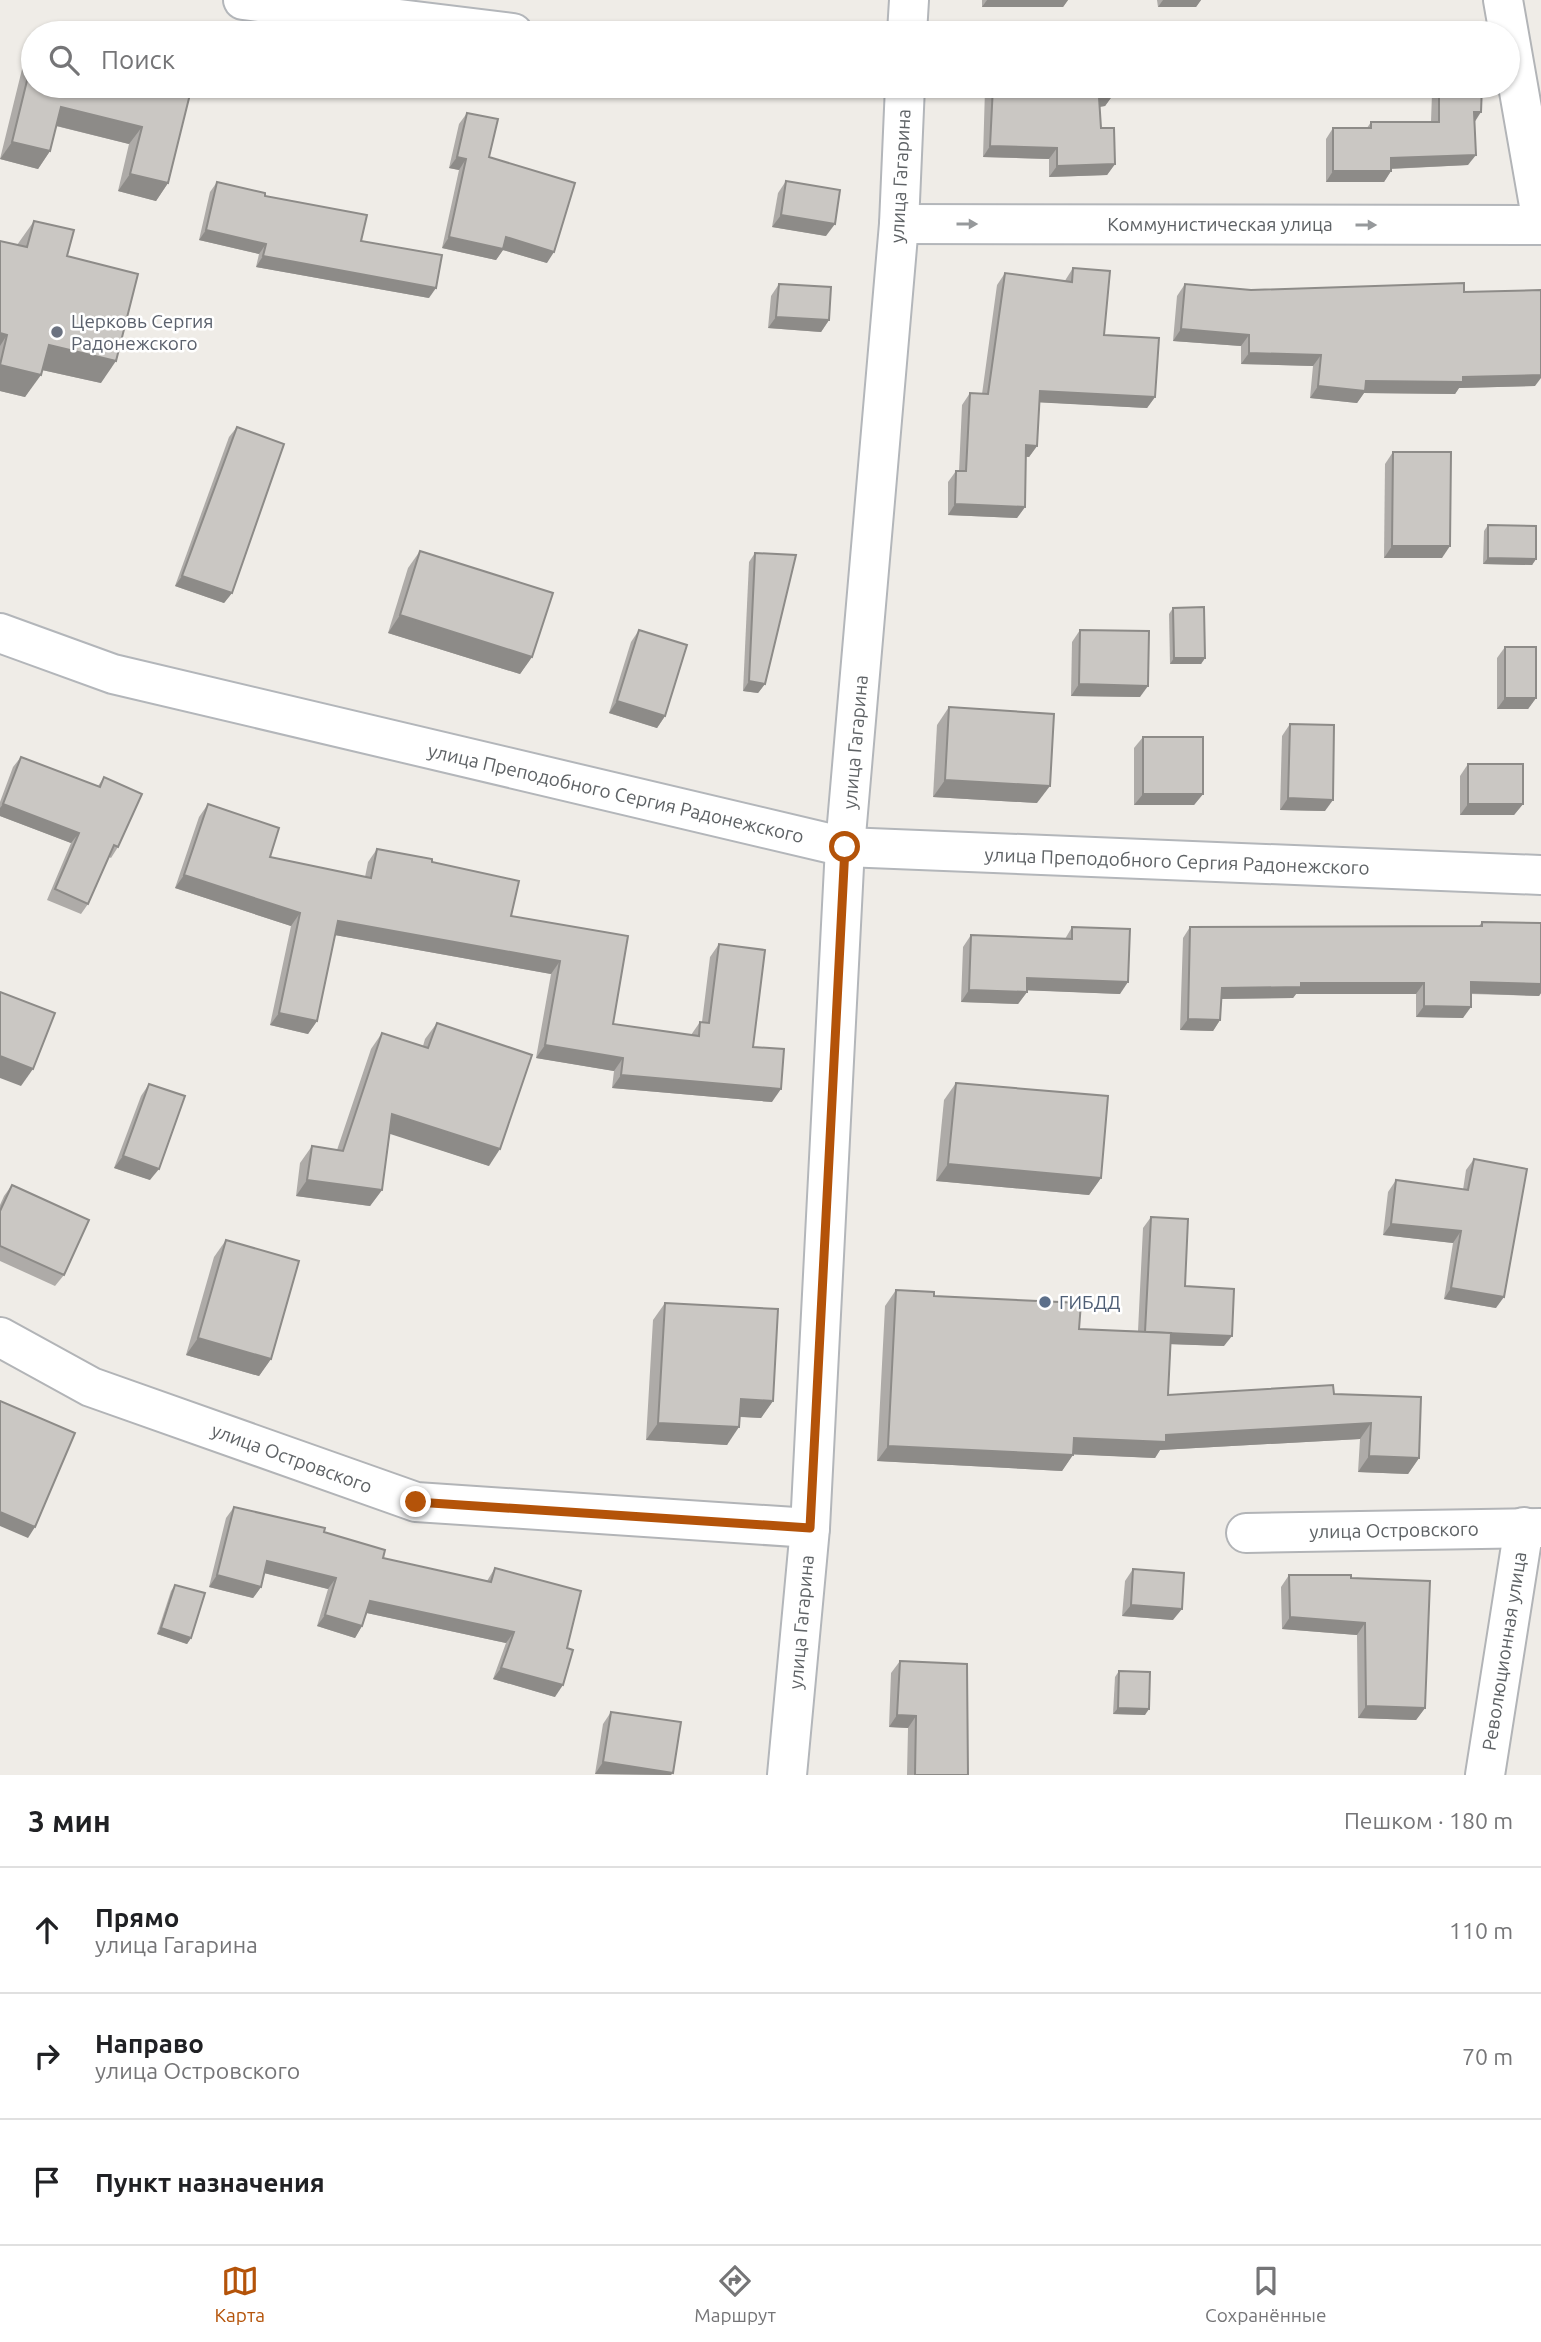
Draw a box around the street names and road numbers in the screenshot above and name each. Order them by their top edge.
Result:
street label: улица Гагарина [885,108,915,244]
street label: Коммунистическая улица [1107,213,1333,235]
street label: улица Гагарина [838,674,872,810]
street label: улица Преподобного Сергия Радонежского [426,739,806,847]
street label: улица Преподобного Сергия Радонежского [984,843,1370,879]
street label: улица Островского [209,1419,375,1497]
street label: улица Островского [1309,1518,1479,1542]
street label: Революционная улица [1477,1550,1531,1752]
street label: улица Гагарина [784,1554,818,1690]

